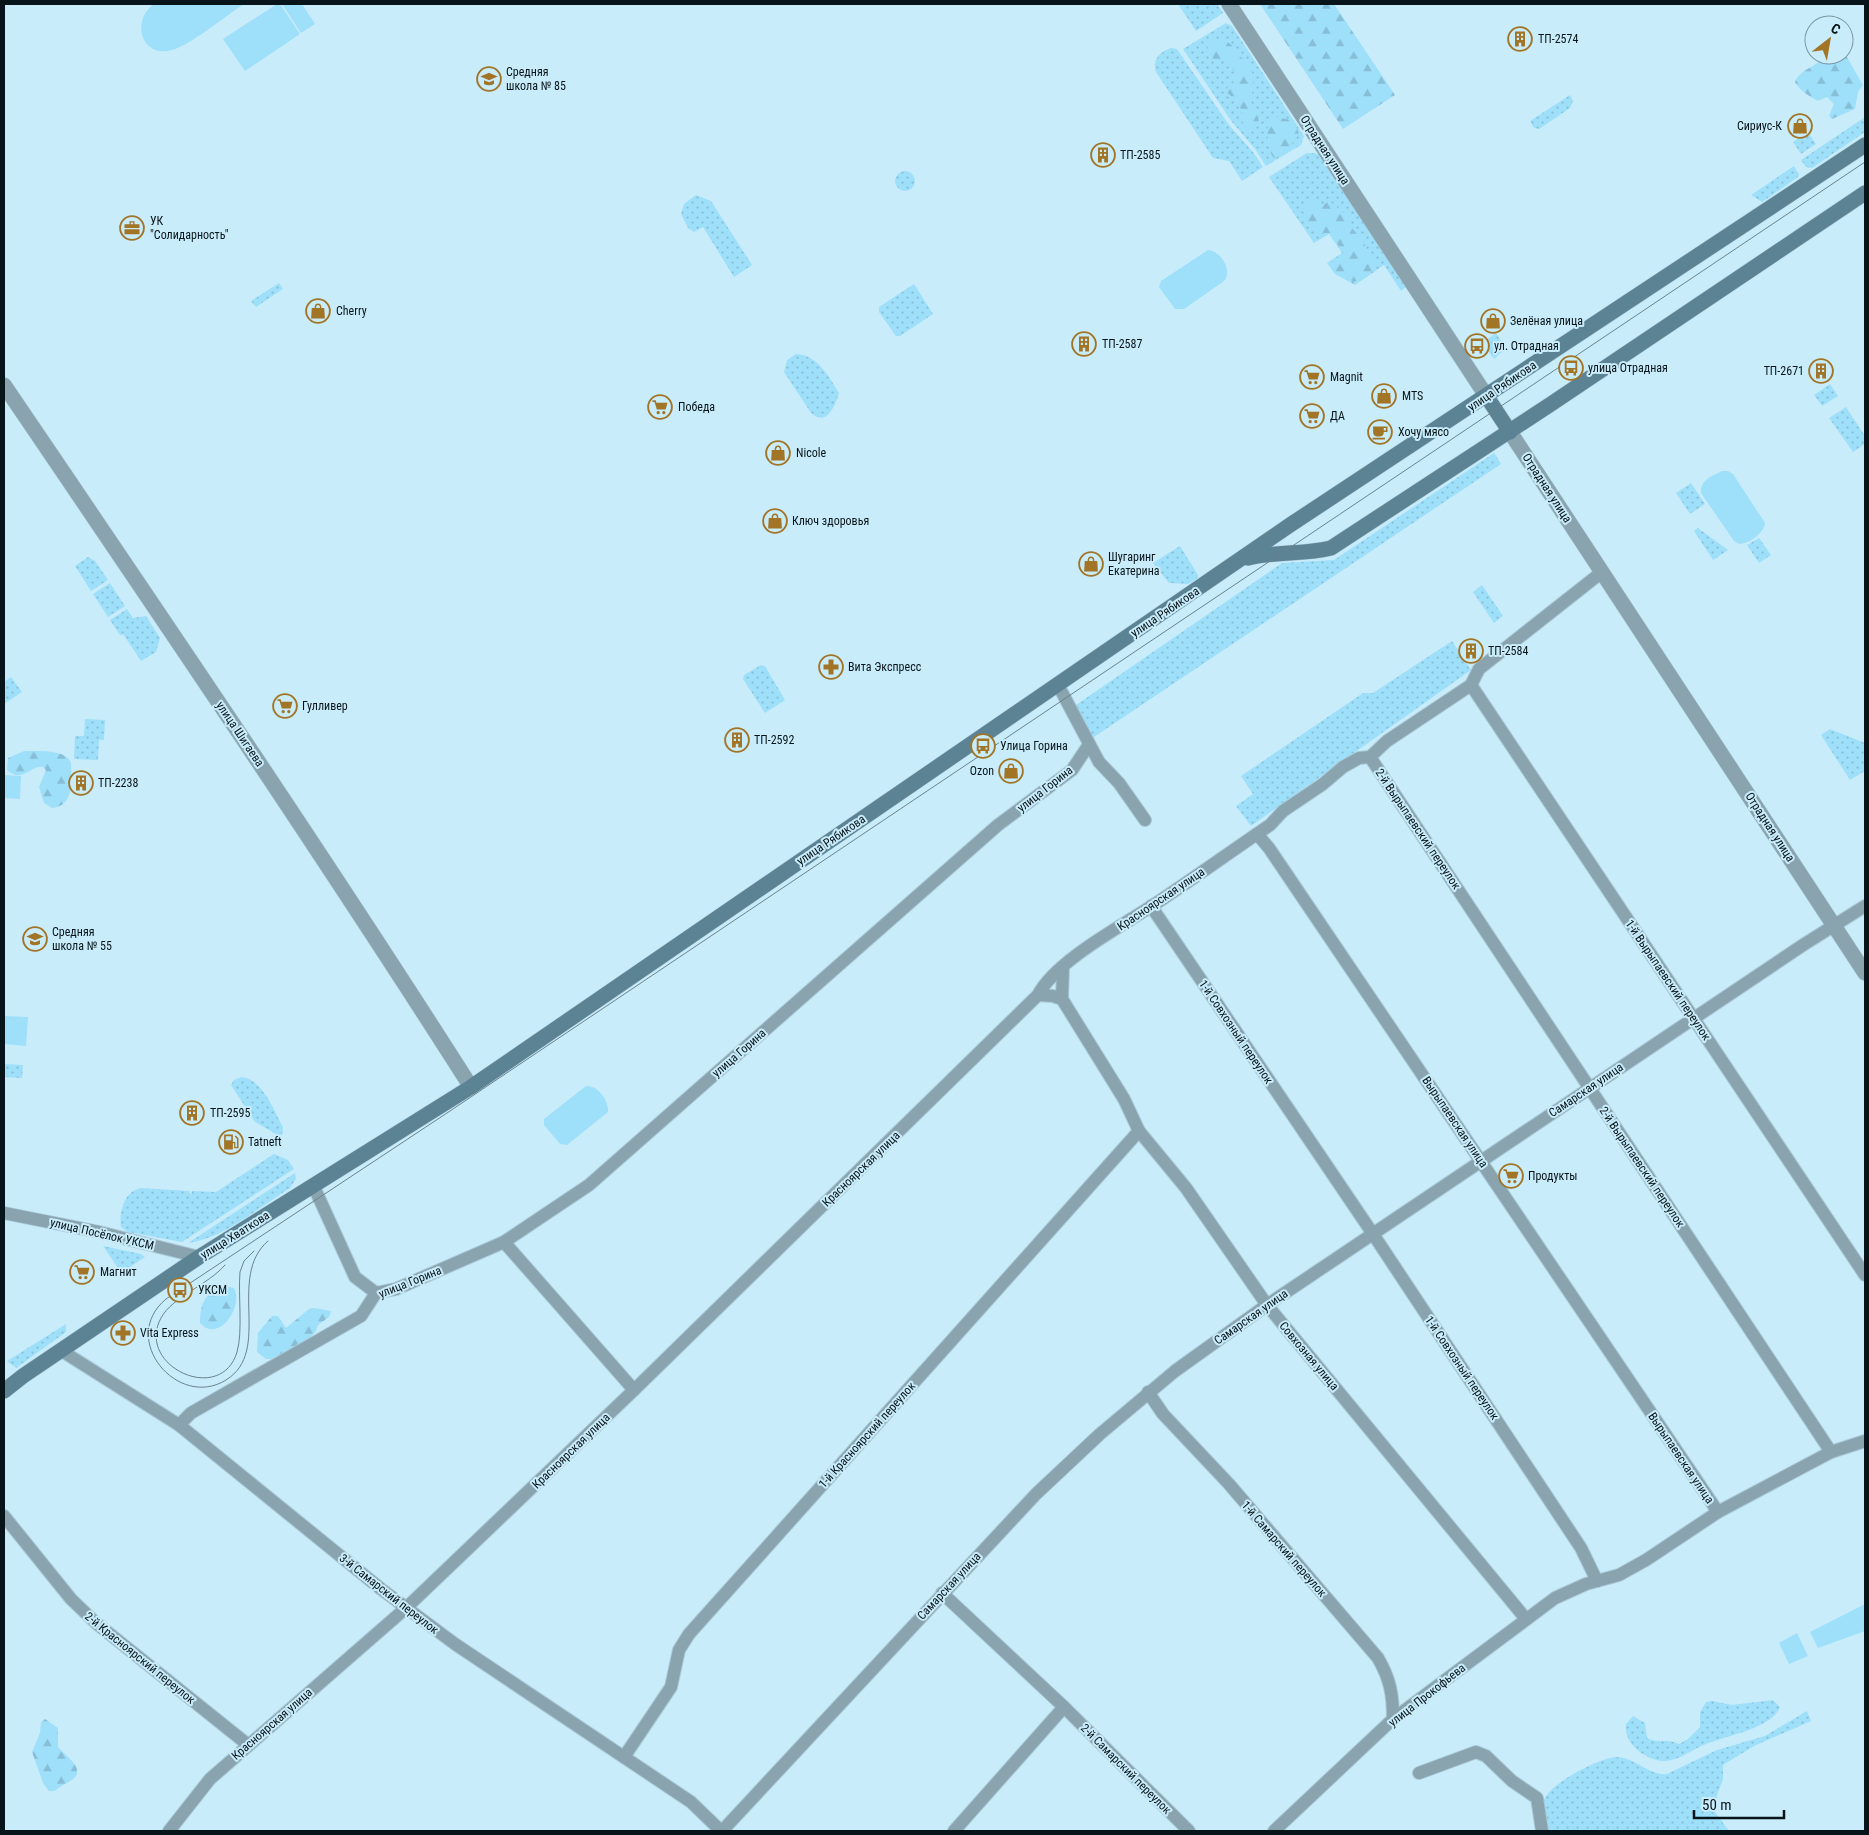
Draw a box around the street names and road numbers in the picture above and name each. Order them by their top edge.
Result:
street label: Отрадная улица [1297,113,1353,188]
street label: улица Рябикова [1465,358,1539,414]
street label: Отрадная улица [1519,451,1575,526]
street label: улица Рябикова [1128,584,1202,640]
street label: улица Шигаева [213,699,267,769]
street label: улица Горина [1015,763,1076,815]
street label: 2-й Вырыпаевский переулок [1372,766,1464,892]
street label: Отрадная улица [1742,790,1798,865]
street label: улица Рябикова [794,812,868,868]
street label: Красноярская улица [1115,864,1208,933]
street label: 1-й Вырыпаевский переулок [1622,917,1714,1043]
street label: 1-й Совхозный переулок [1196,977,1276,1087]
street label: улица Горина [709,1026,769,1080]
street label: Самарская улица [1546,1060,1626,1120]
street label: Вырыпаевская улица [1419,1074,1491,1170]
street label: 2-й Вырыпаевский переулок [1596,1104,1688,1230]
street label: Красноярская улица [819,1128,903,1210]
street label: улица Хваткова [198,1208,272,1262]
street label: улица Посёлок УКСМ [49,1215,155,1253]
street label: улица Горина [377,1263,444,1301]
street label: Самарская улица [1212,1286,1291,1348]
street label: 1-й Совхозный переулок [1422,1313,1502,1423]
street label: Совхозная улица [1276,1319,1342,1393]
street label: 1-й Красноярский переулок [816,1379,918,1491]
street label: Красноярская улица [529,1410,613,1492]
street label: Вырыпаевская улица [1645,1410,1717,1506]
street label: 1-й Самарский переулок [1239,1498,1329,1600]
street label: Самарская улица [914,1549,984,1622]
street label: 3-й Самарский переулок [337,1551,442,1637]
street label: 2-й Красноярский переулок [82,1609,198,1707]
street label: улица Прокофьева [1386,1661,1468,1729]
street label: Красноярская улица [229,1685,315,1763]
street label: 2-й Самарский переулок [1078,1721,1174,1817]

